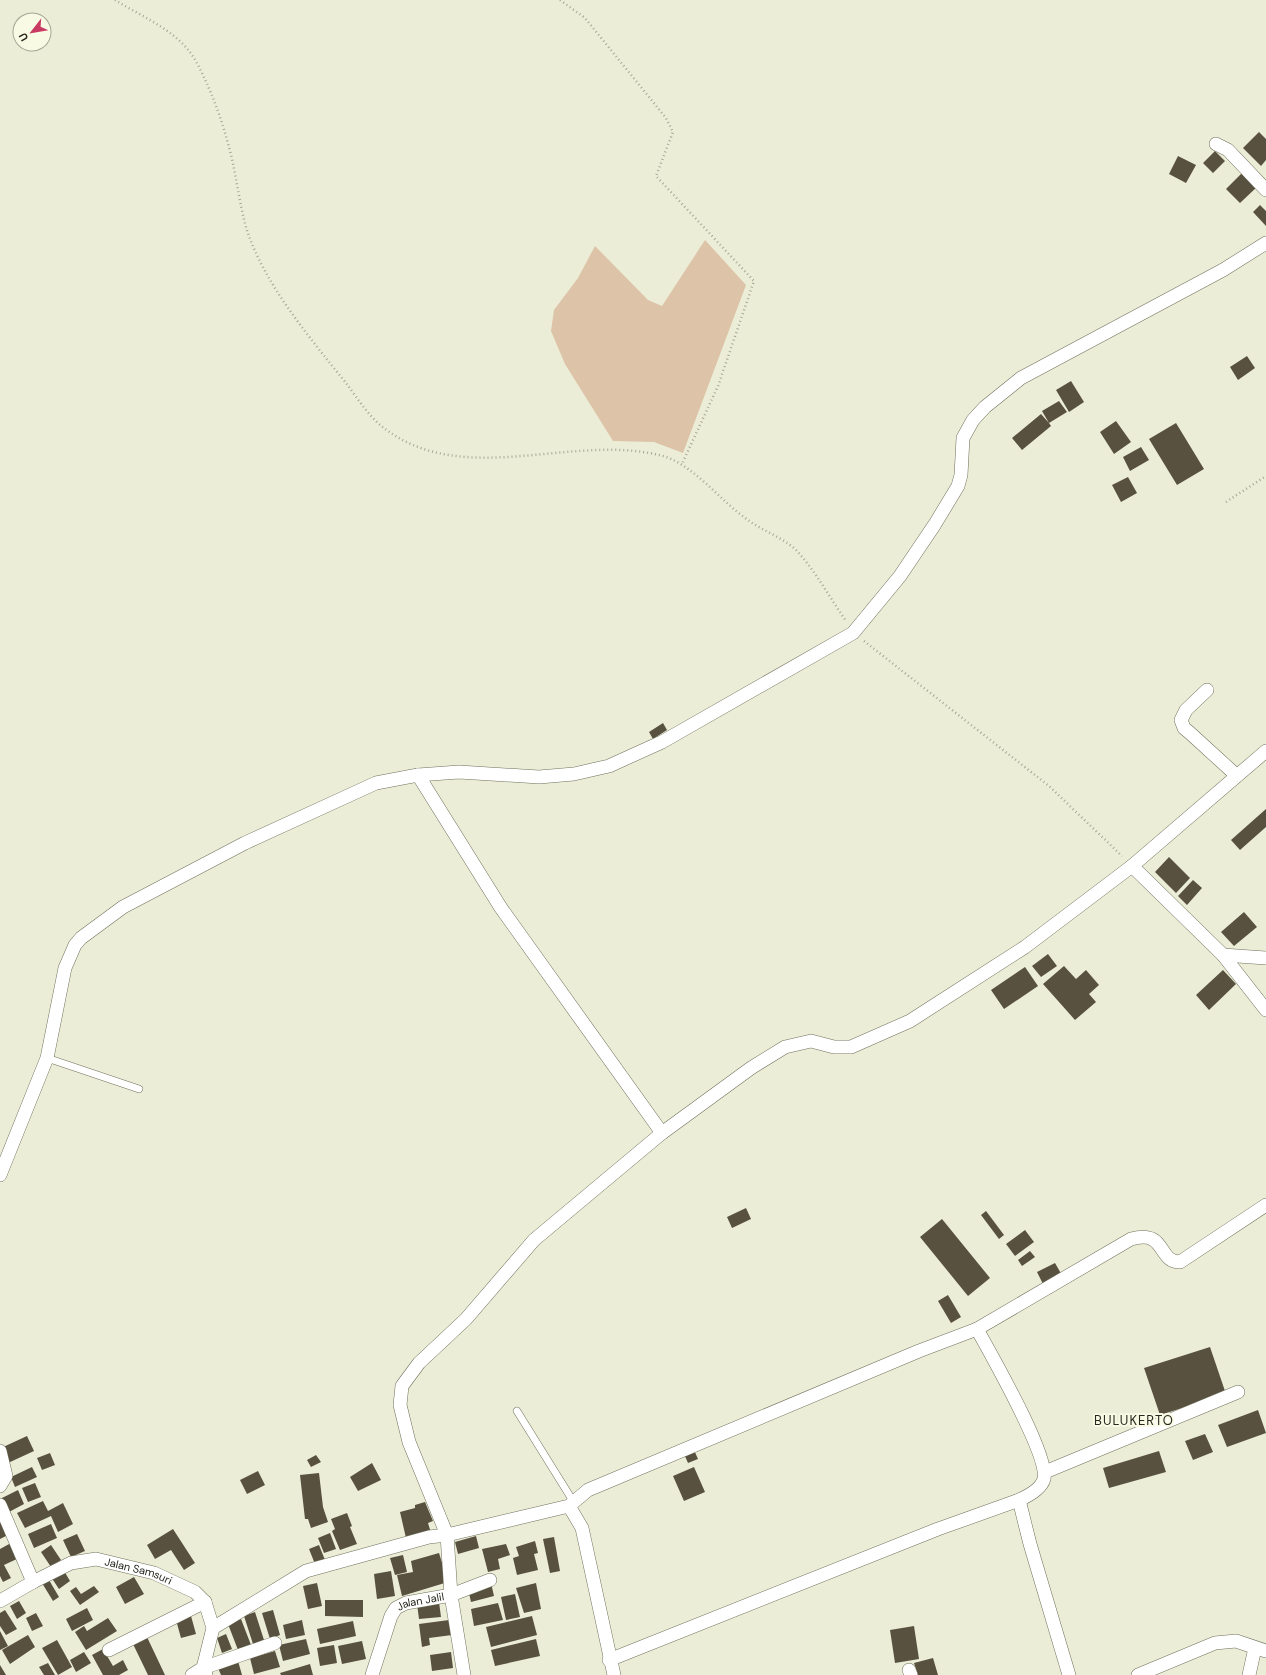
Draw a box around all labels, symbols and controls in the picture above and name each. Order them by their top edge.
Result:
north arrow [12,12,52,52]
text: U [15,30,31,44]
district label: BULUKERTO [1094,1412,1174,1429]
street label: Jalan Samsuri [103,1554,175,1588]
street label: Jalan Jalil [394,1589,445,1614]

